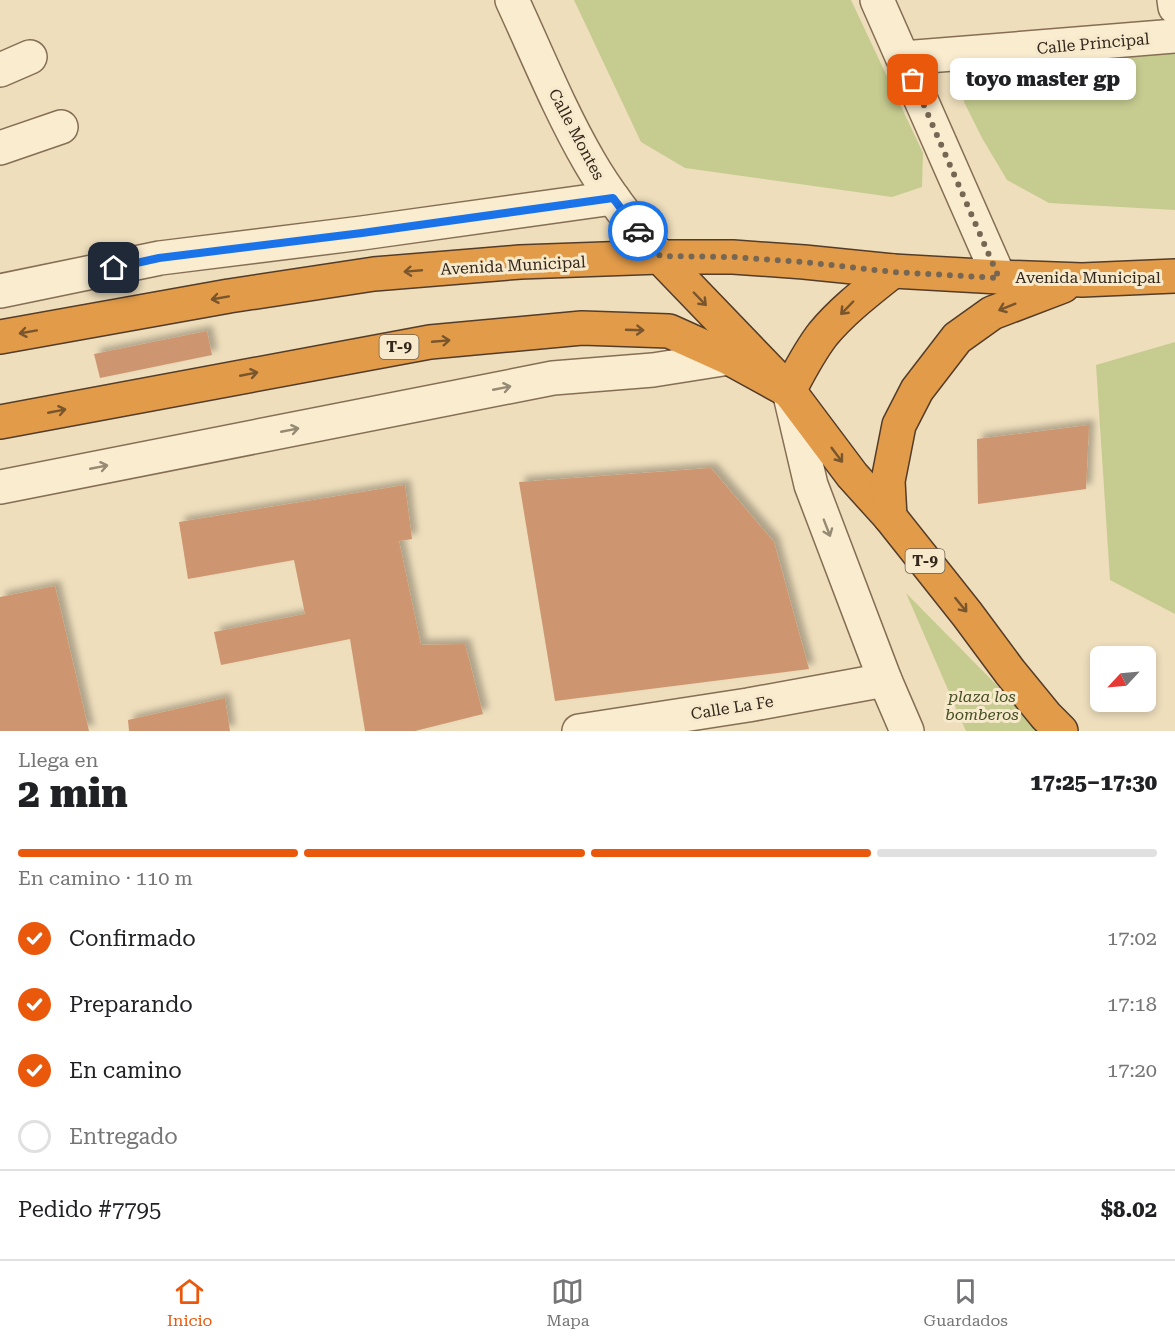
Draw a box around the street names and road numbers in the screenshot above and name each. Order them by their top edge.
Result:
street label: Calle Principal [1036,29,1150,58]
street label: Calle Montes [545,85,609,183]
street label: Avenida Municipal [440,252,586,279]
street label: Avenida Municipal [1015,268,1161,287]
road number: T-9 [380,335,418,359]
road number: T-9 [906,549,944,573]
street label: Calle La Fe [689,692,775,723]

